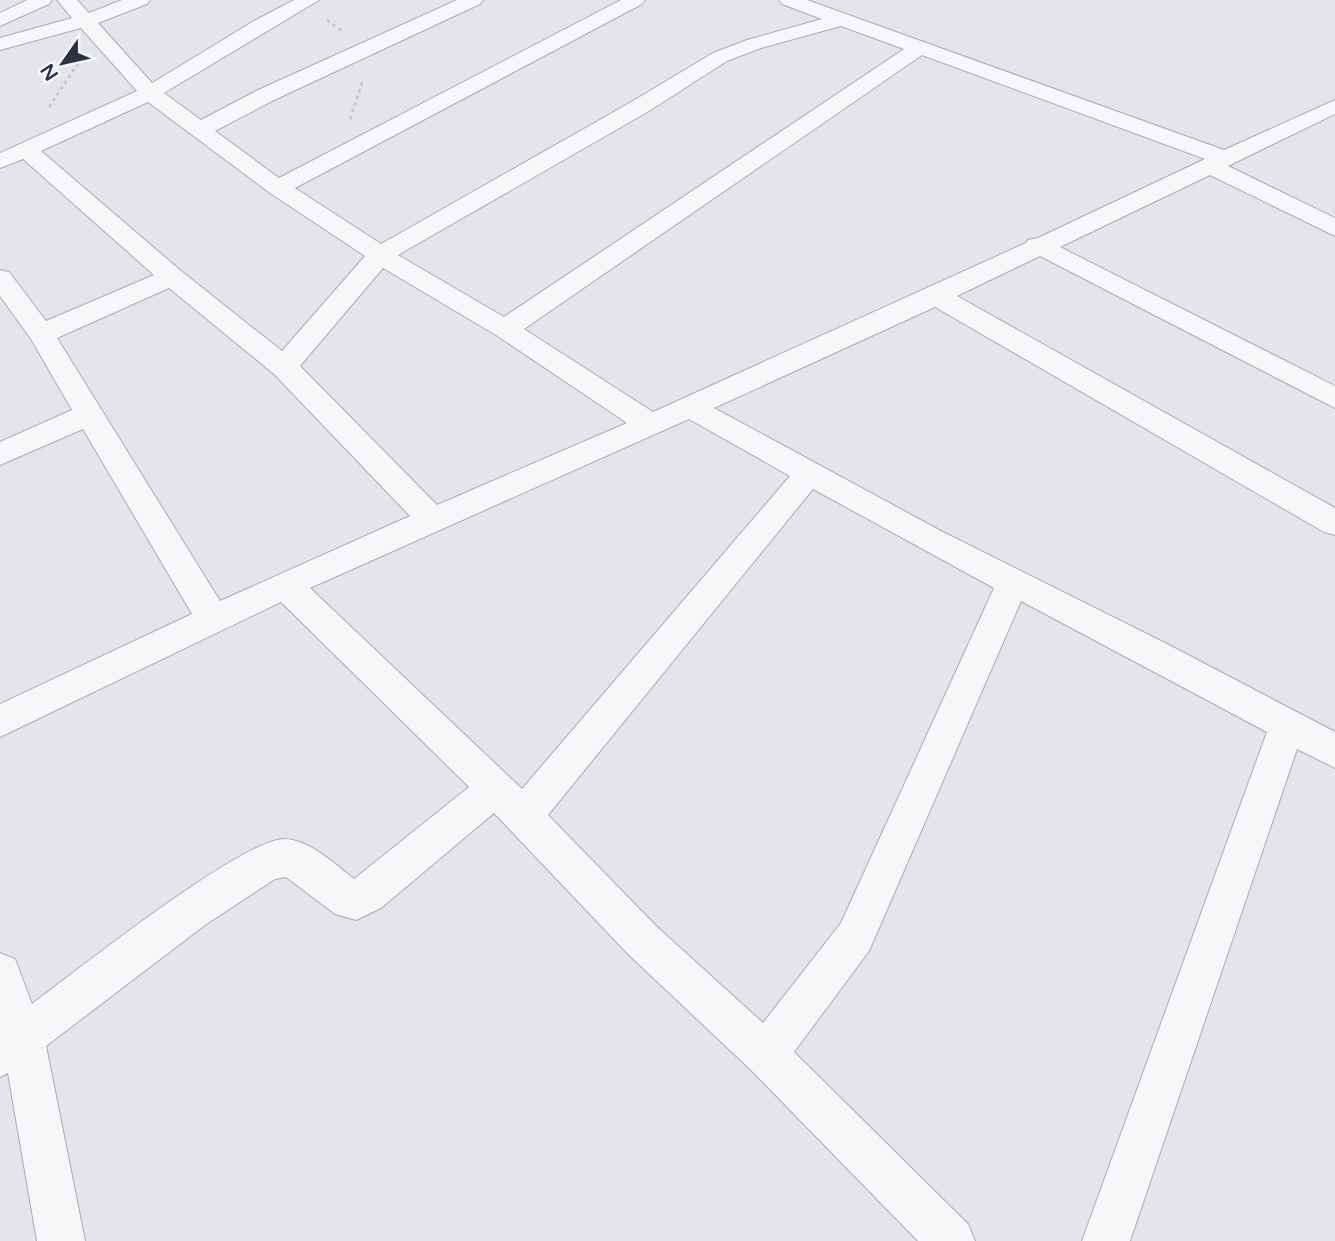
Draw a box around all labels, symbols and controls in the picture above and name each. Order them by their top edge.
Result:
north arrow [28,28,98,98]
text: N [36,59,63,84]

